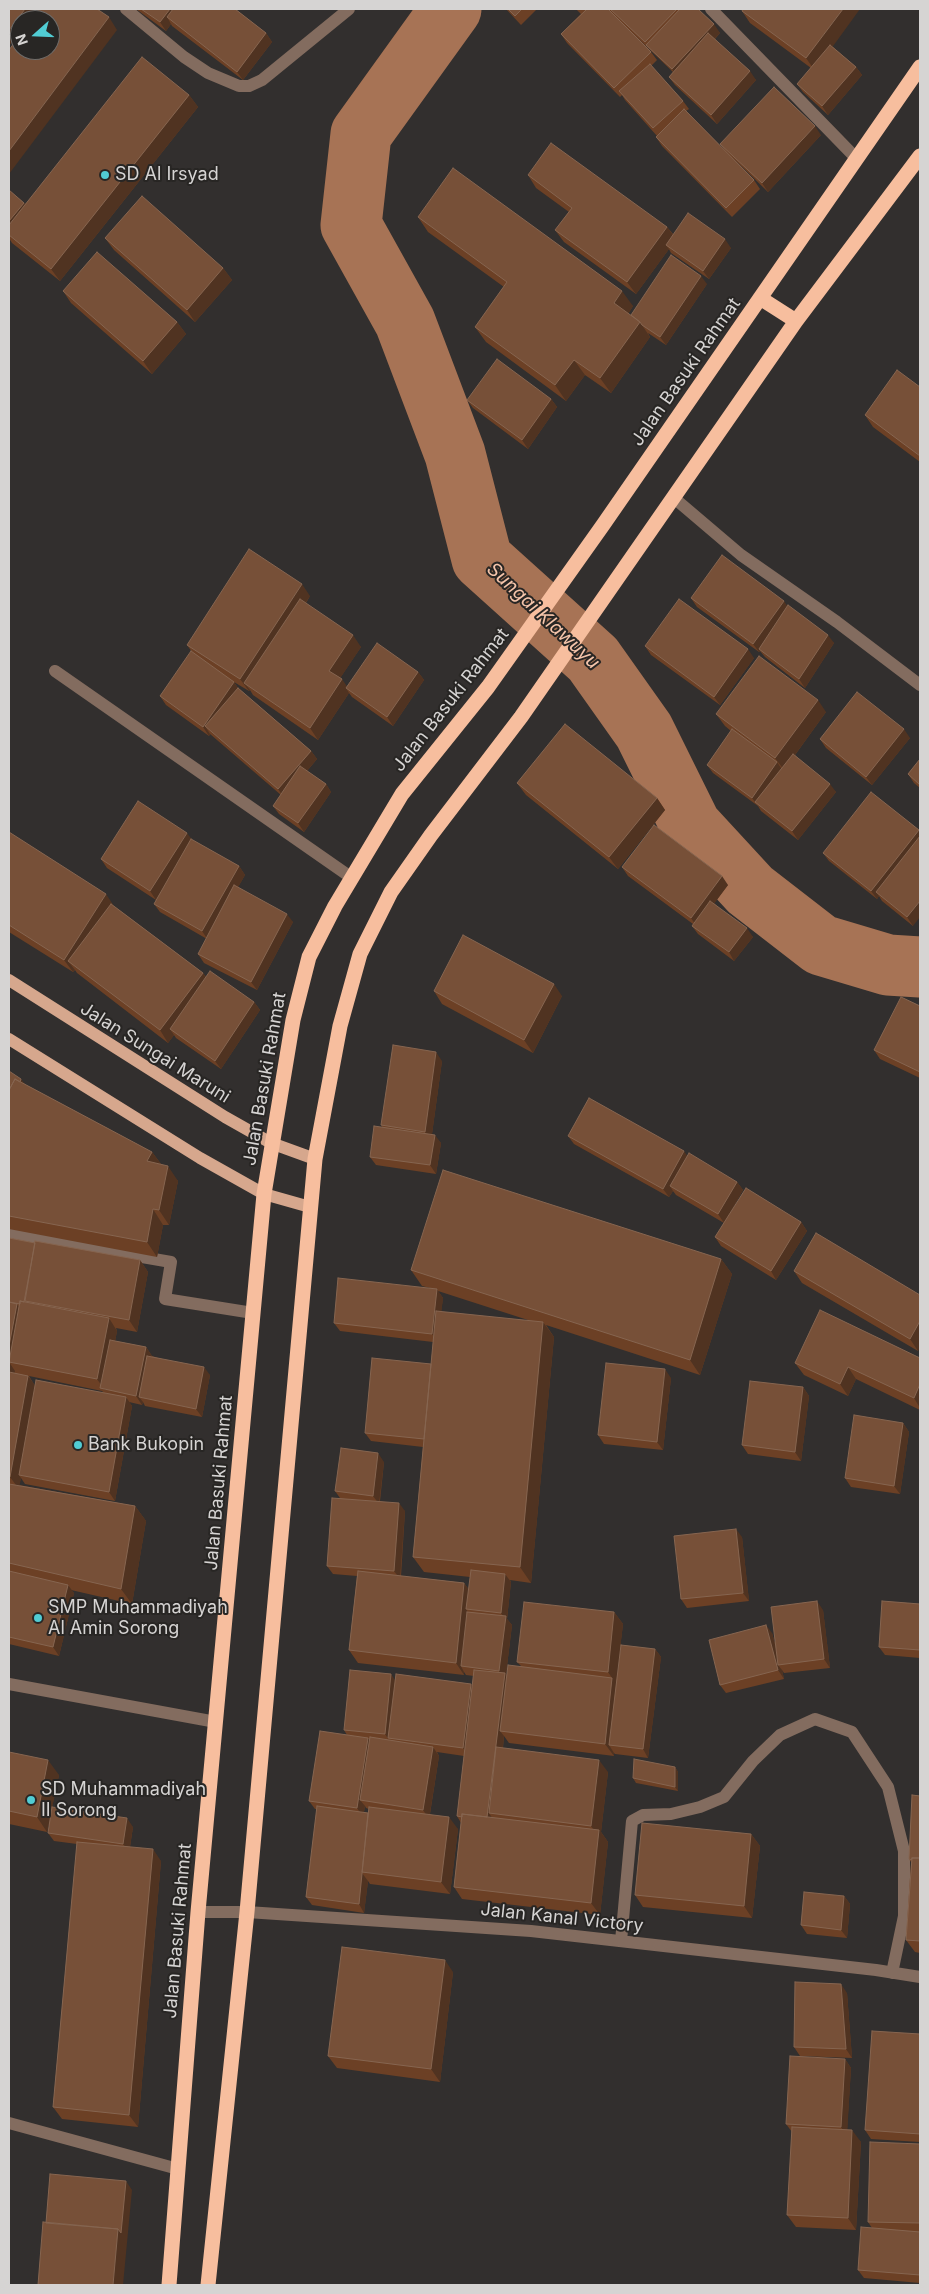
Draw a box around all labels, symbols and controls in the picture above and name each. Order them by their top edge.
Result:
north arrow [10,10,60,60]
text: N [12,32,31,48]
place label: SD Al Irsyad [115,164,219,186]
marker: SD Al Irsyad [99,169,111,181]
street label: Jalan Basuki Rahmat [627,294,745,450]
water label: Sungai Klawuyu [482,558,604,674]
street label: Jalan Basuki Rahmat [388,624,514,776]
street label: Jalan Basuki Rahmat [239,991,291,1167]
street label: Jalan Sungai Maruni [76,998,234,1108]
street label: Jalan Basuki Rahmat [201,1394,237,1572]
place label: Bank Bukopin [88,1434,204,1456]
marker: Bank Bukopin [72,1439,84,1451]
place label: SMP Muhammadiyah Al Amin Sorong [48,1597,228,1640]
marker: SMP Muhammadiyah Al Amin Sorong [32,1612,44,1624]
place label: SD Muhammadiyah II Sorong [41,1779,206,1822]
marker: SD Muhammadiyah II Sorong [25,1794,37,1806]
street label: Jalan Basuki Rahmat [160,1842,196,2020]
street label: Jalan Kanal Victory [479,1899,645,1937]

